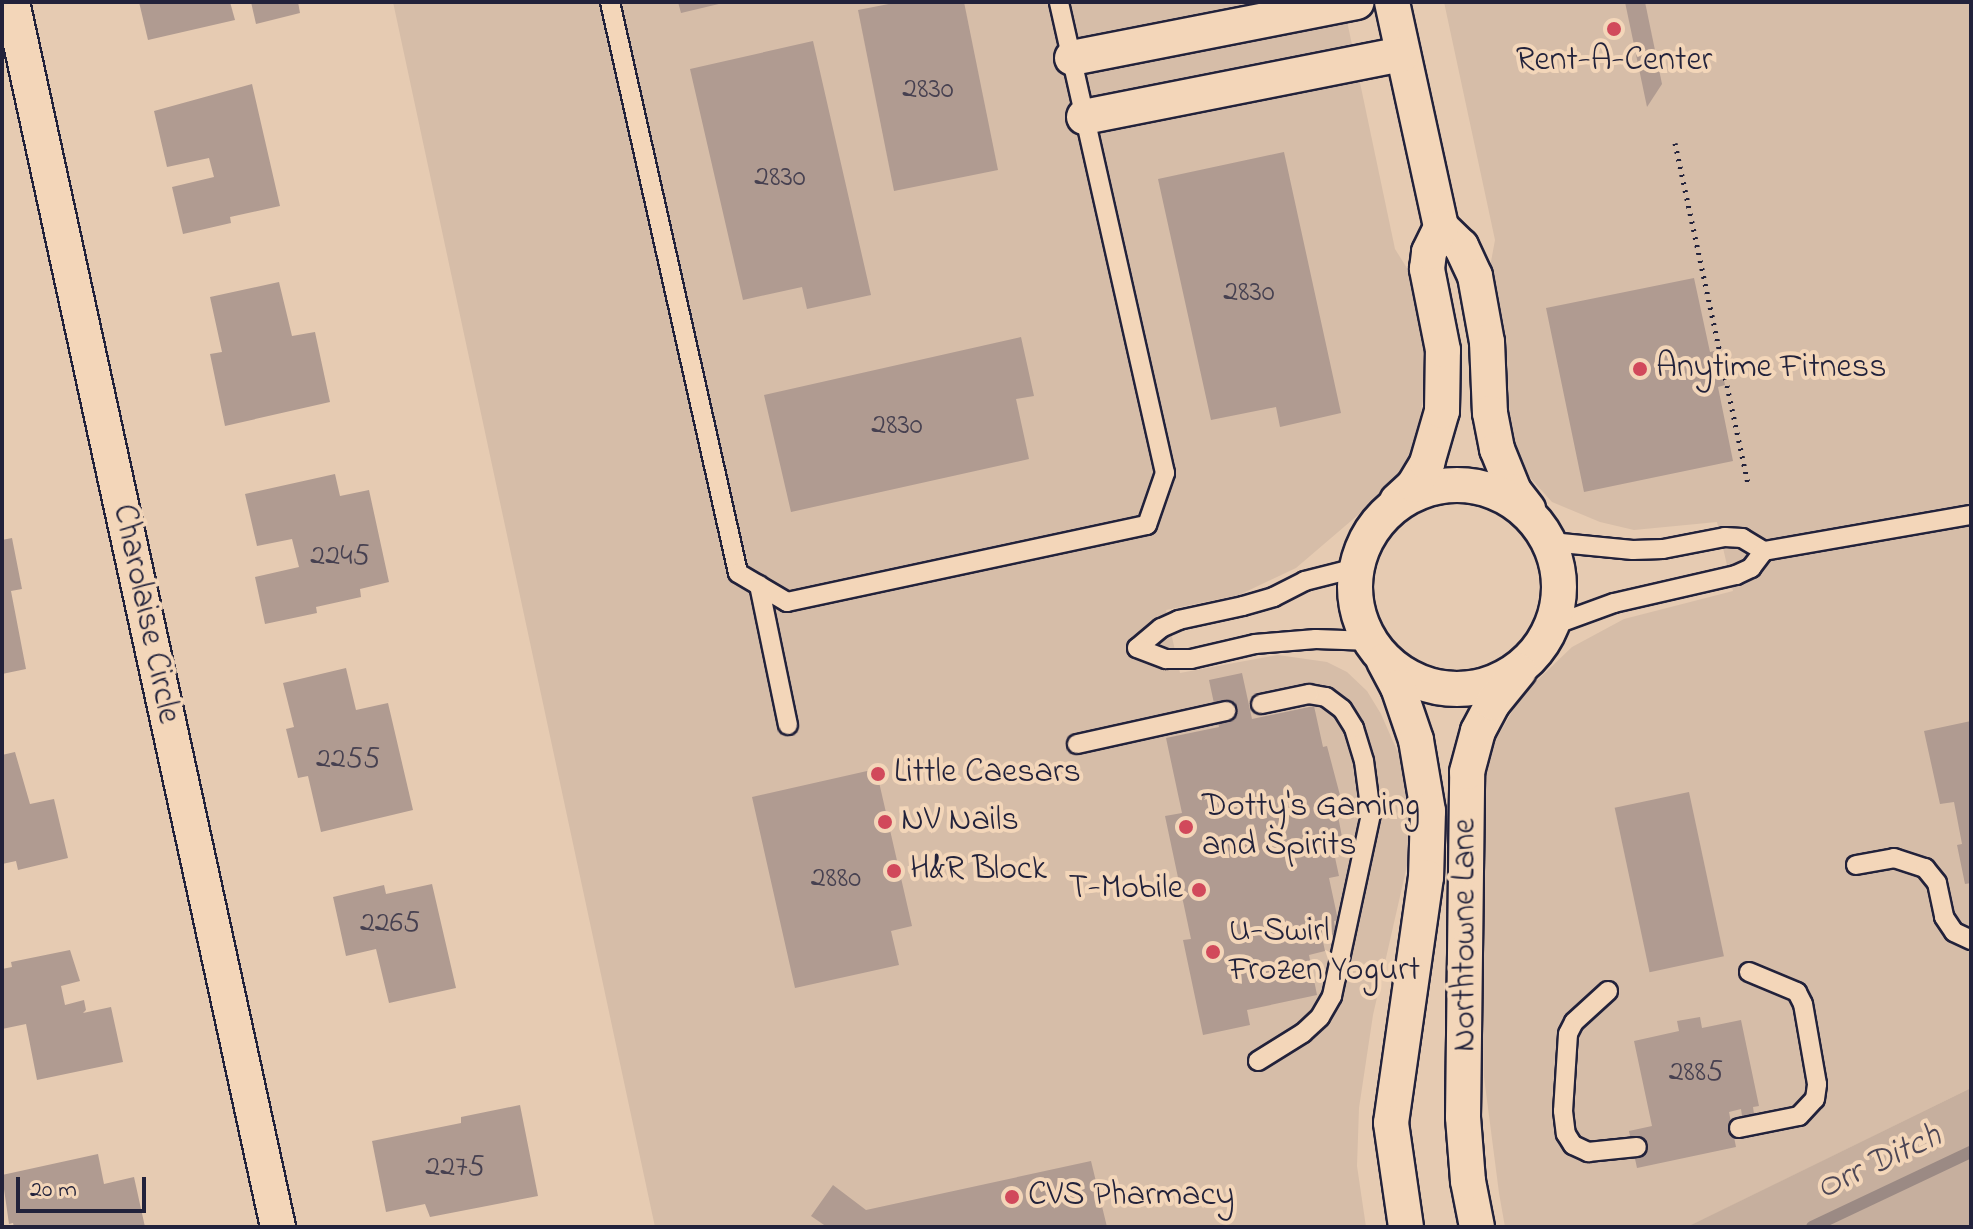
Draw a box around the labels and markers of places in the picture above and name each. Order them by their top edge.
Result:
marker: Rent-A-Center [1605,20,1623,38]
place label: Rent-A-Center [1516,42,1712,82]
place label: Anytime Fitness [1656,349,1886,389]
marker: Anytime Fitness [1631,360,1649,378]
place label: Little Caesars [894,754,1081,794]
marker: Little Caesars [869,765,887,783]
place label: Dotty's Gaming and Spirits [1202,787,1420,866]
place label: NV Nails [901,802,1019,842]
marker: NV Nails [876,813,894,831]
marker: Dotty's Gaming and Spirits [1177,818,1195,836]
place label: H&R Block [910,851,1047,891]
marker: H&R Block [885,862,903,880]
place label: T-Mobile [1068,870,1183,910]
marker: T-Mobile [1190,881,1208,899]
place label: U-Swirl Frozen Yogurt [1229,912,1420,992]
marker: U-Swirl Frozen Yogurt [1204,943,1222,961]
place label: CVS Pharmacy [1028,1177,1234,1217]
marker: CVS Pharmacy [1003,1188,1021,1206]

